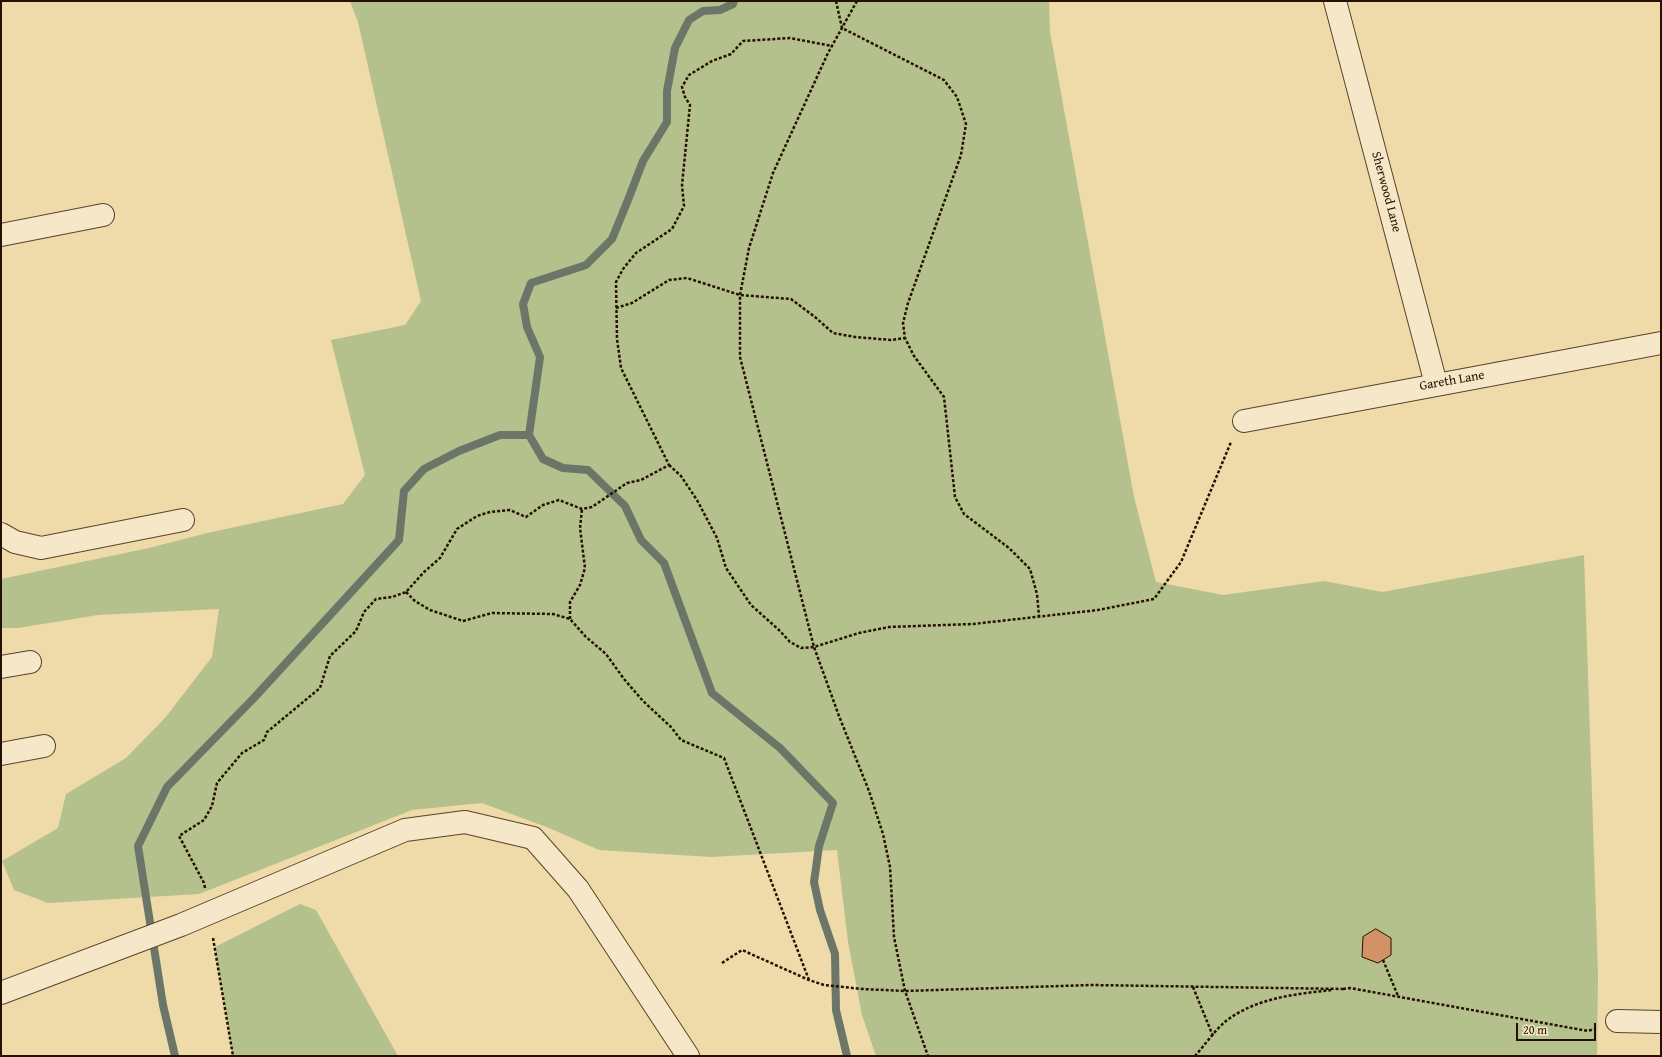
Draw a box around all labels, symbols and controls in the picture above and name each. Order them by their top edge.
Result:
street label: Sherwood Lane [1368,150,1404,234]
street label: Gareth Lane [1418,368,1486,394]
scale bar [1518,1015,1598,1041]
text: 20 m [1523,1021,1547,1038]

